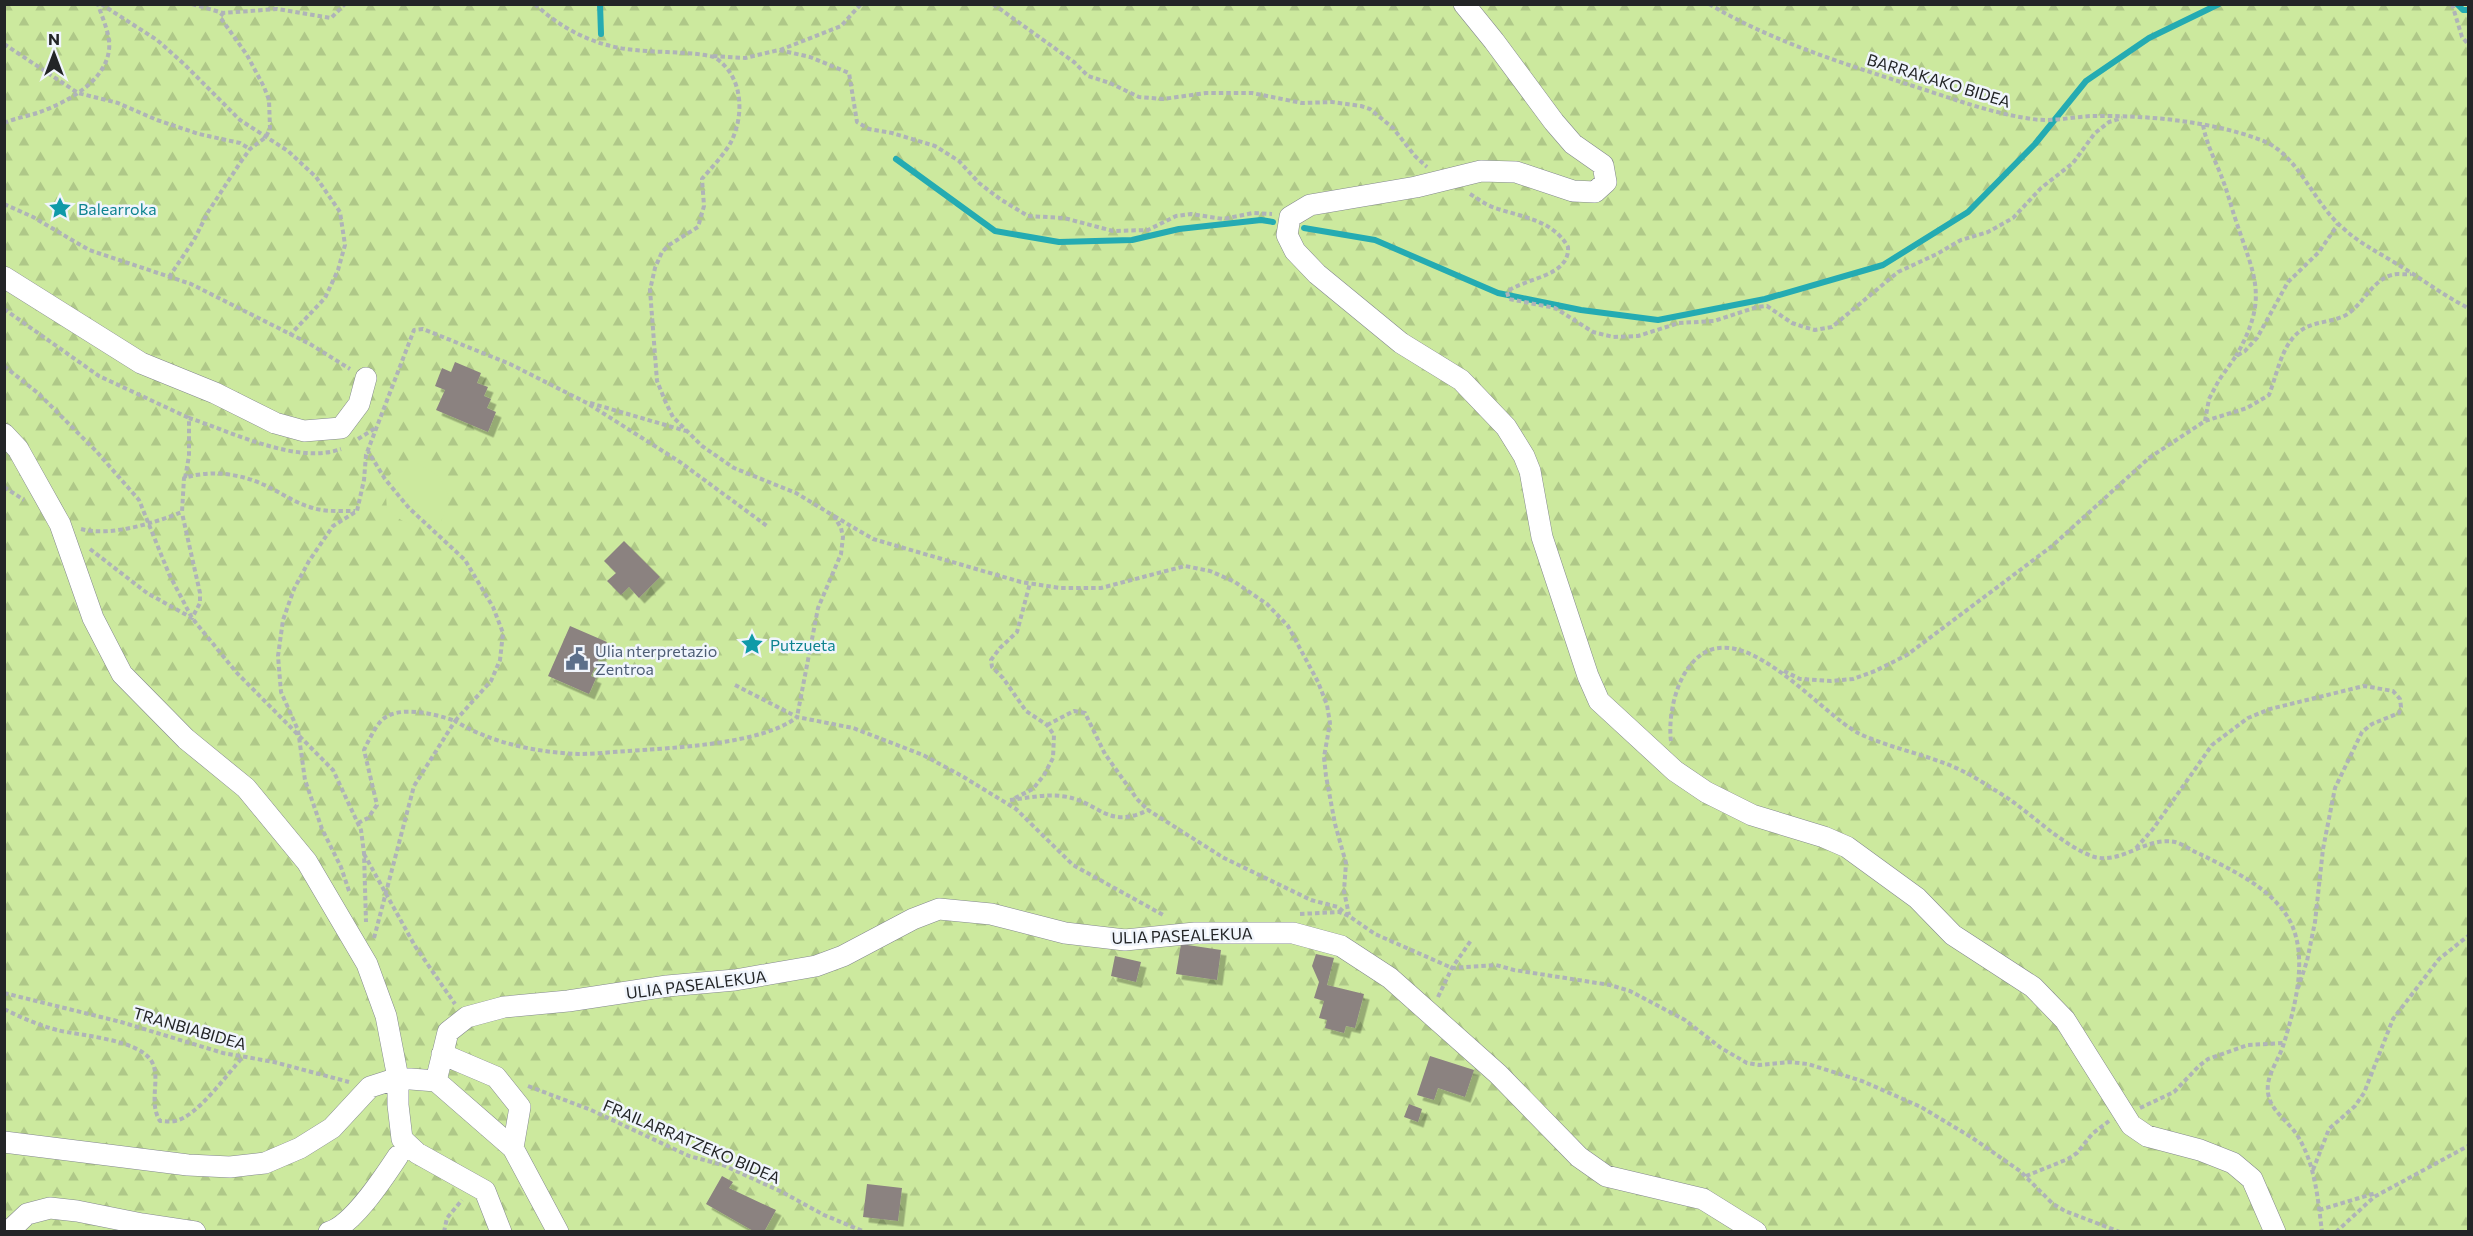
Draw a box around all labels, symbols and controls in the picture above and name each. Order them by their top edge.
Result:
north arrow [24,24,84,84]
text: N [48,29,60,48]
street label: BARRAKAKO BIDEA [1865,49,2013,111]
place icon: Balearroka [47,195,73,221]
place label: Balearroka [78,199,157,218]
place icon: Putzueta [739,631,765,657]
place label: Putzueta [770,635,836,654]
place label: Ulia nterpretazio Zentroa [595,641,717,678]
public building icon: Ulia nterpretazio Zentroa [564,646,590,672]
street label: ULIA PASEALEKUA [1111,923,1253,947]
street label: ULIA PASEALEKUA [625,966,767,1002]
street label: TRANBIABIDEA [131,1003,249,1053]
street label: FRAILARRATZEKO BIDEA [601,1095,783,1187]

